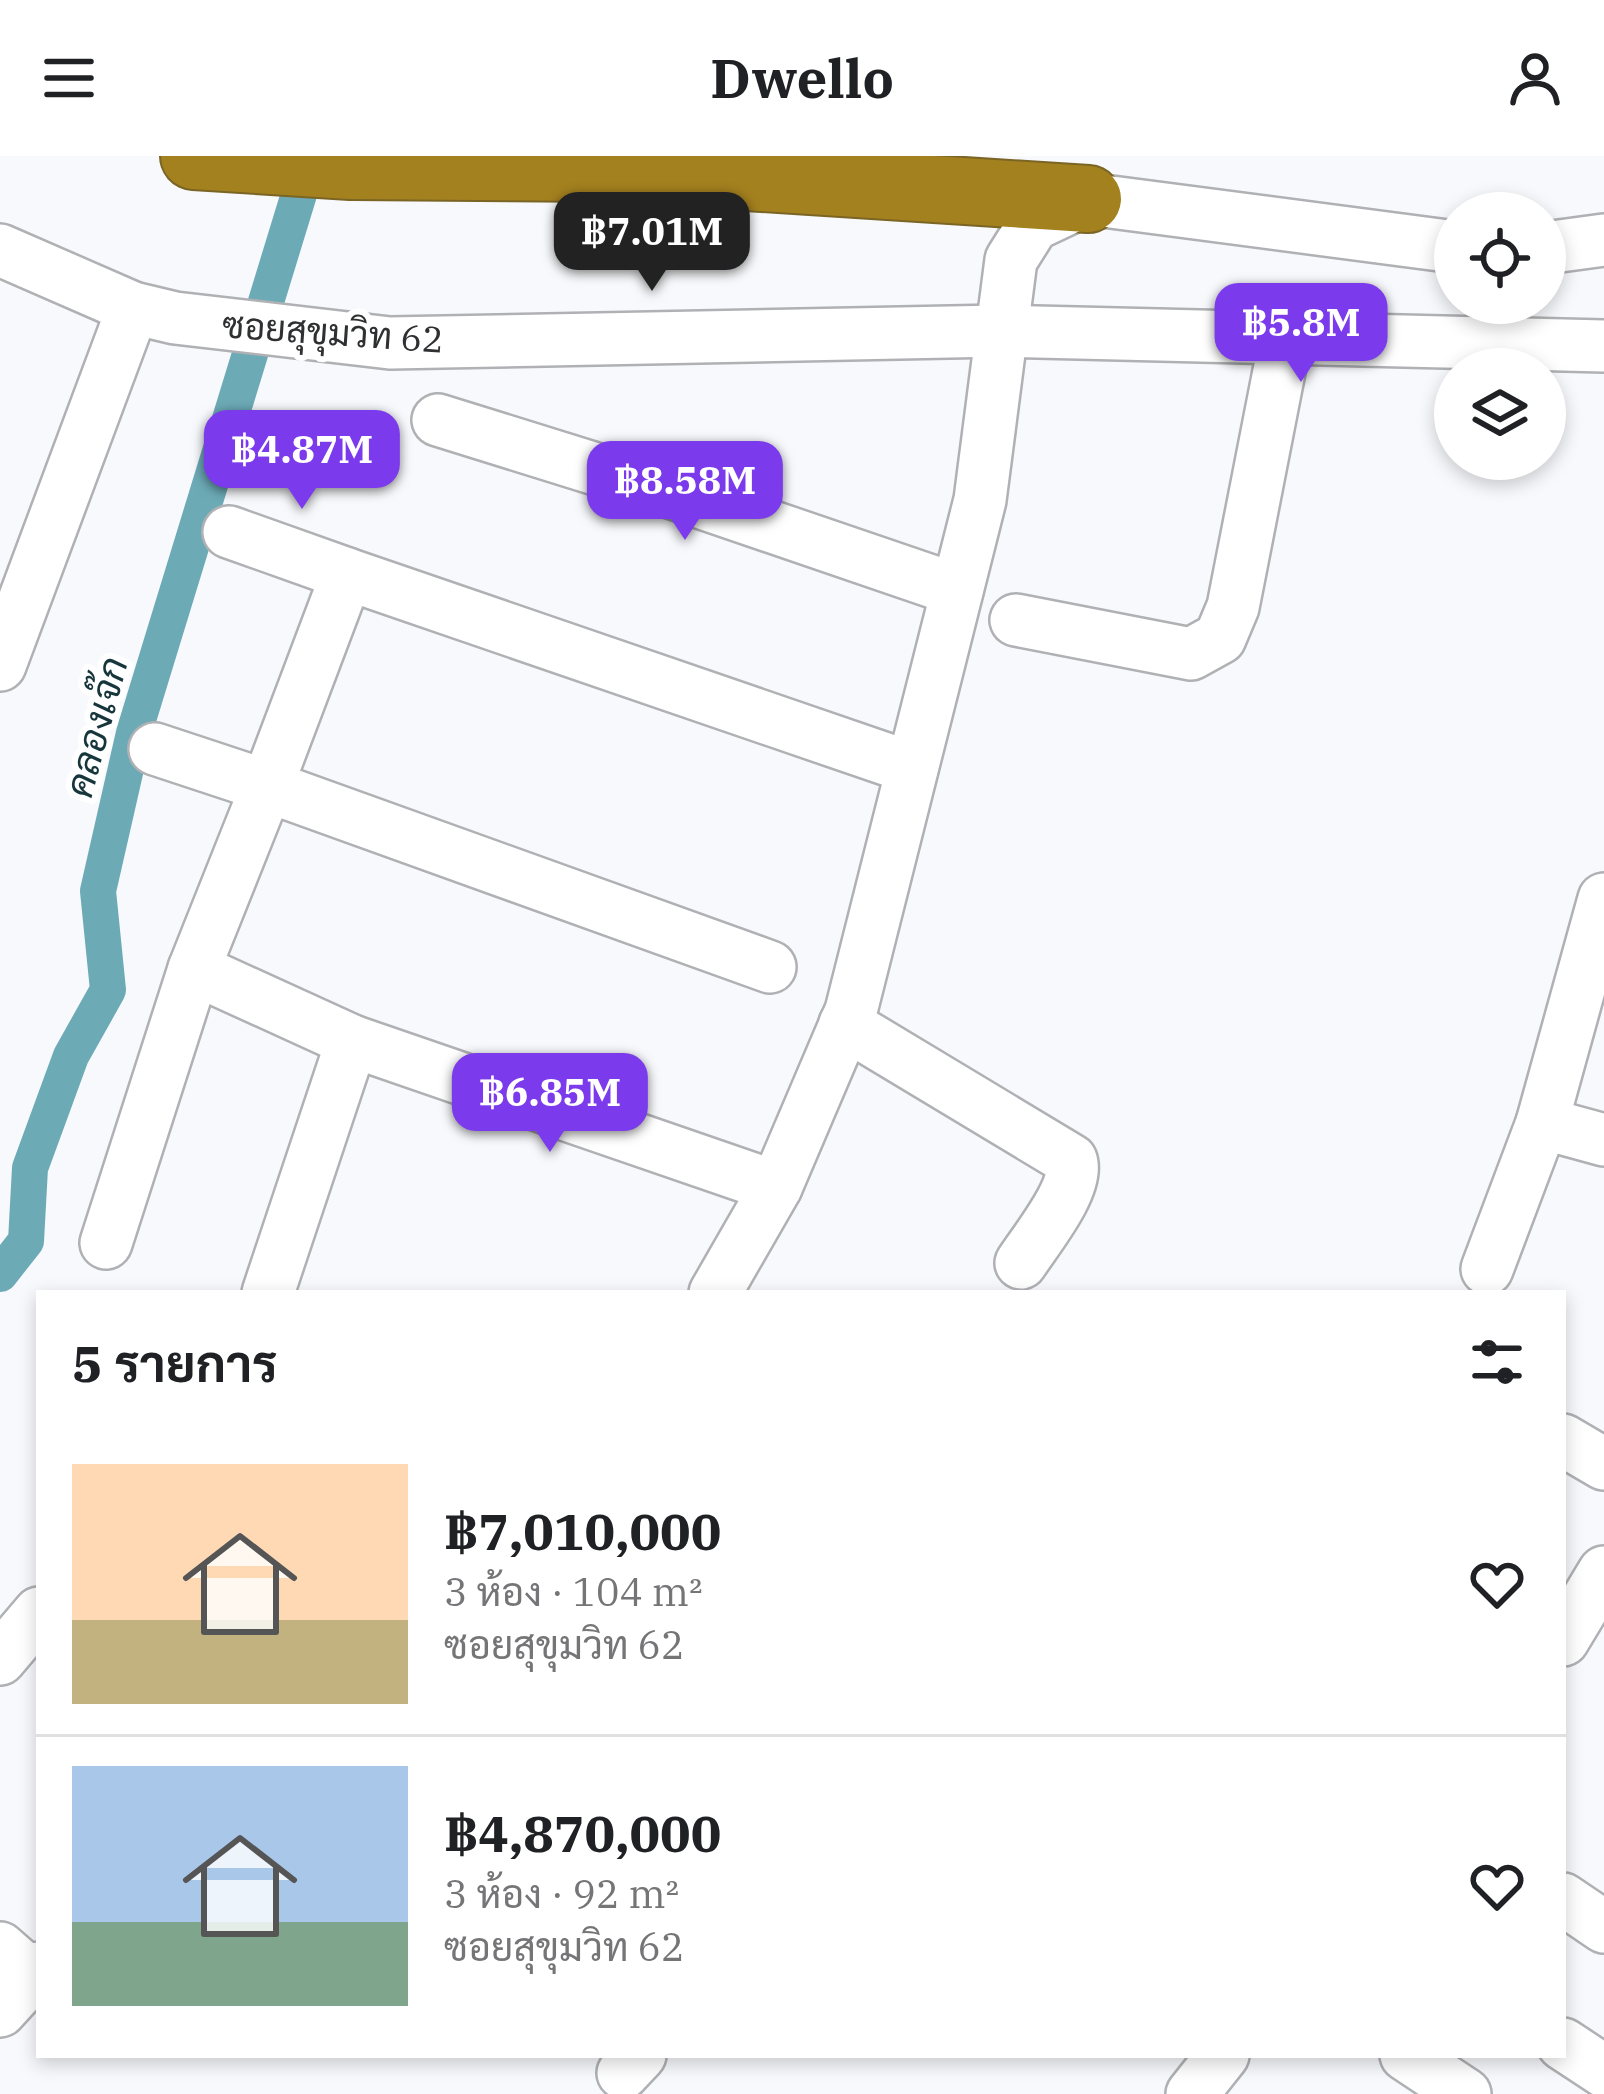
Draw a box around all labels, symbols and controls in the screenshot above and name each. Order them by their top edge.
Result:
text: Dwello [710,43,894,113]
icon: menu [36,45,102,111]
icon: person [1502,45,1568,111]
pin: ฿7.01M [554,192,750,294]
map controls [1434,192,1566,480]
button: locate [1434,192,1566,324]
text: ฿7.01M [581,205,723,256]
pin: ฿5.8M [1217,283,1385,385]
text: ฿5.8M [1242,296,1360,347]
street label: ซอยสุขุมวิท 62 [221,300,445,365]
button: layers [1434,348,1566,480]
pin: ฿4.87M [204,410,400,512]
text: ฿4.87M [231,423,373,474]
pin: ฿8.58M [587,441,783,543]
text: ฿8.58M [614,454,756,505]
water label: คลองเจ๊ก [52,651,139,803]
pin: ฿6.85M [452,1053,648,1155]
text: ฿6.85M [479,1066,621,1117]
icon: filters [1464,1329,1530,1395]
text: 5 รายการ [72,1330,278,1396]
text: ฿7,010,000 [444,1498,721,1564]
icon: home [168,1512,312,1656]
icon: heart [1464,1551,1530,1617]
text: 3 ห้อง · 104 m² [444,1566,703,1617]
text: ซอยสุขุมวิท 62 [444,1619,684,1670]
text: ฿4,870,000 [444,1800,721,1866]
icon: home [168,1814,312,1958]
icon: heart [1464,1853,1530,1919]
text: 3 ห้อง · 92 m² [444,1868,679,1919]
text: ซอยสุขุมวิท 62 [444,1921,684,1972]

